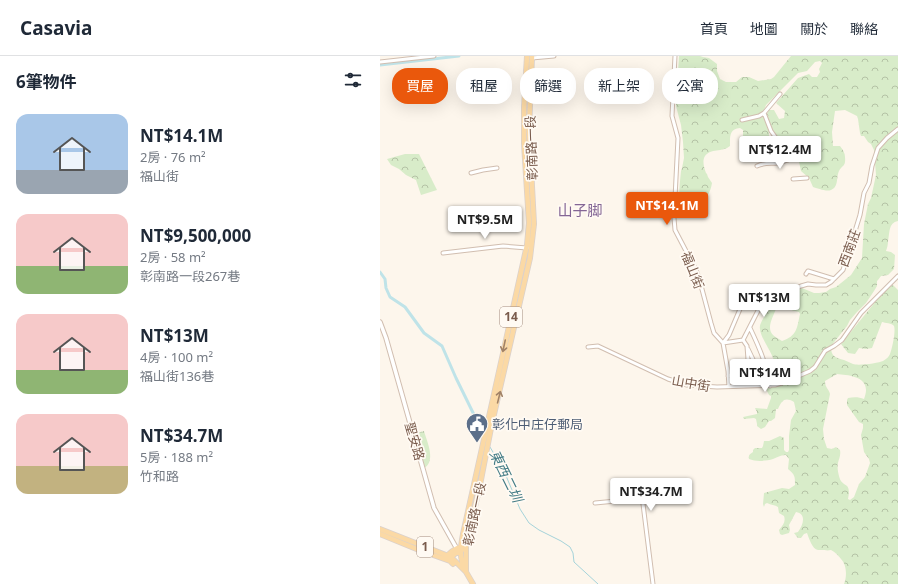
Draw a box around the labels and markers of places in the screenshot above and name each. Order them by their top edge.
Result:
pin: NT$12.4M [739,136,821,170]
pin: NT$14.1M [626,192,708,226]
pin: NT$9.5M [448,206,522,240]
pin: NT$13M [731,284,797,318]
pin: NT$14M [732,359,798,393]
public building icon: 彰化中庄仔郵局 [464,411,490,444]
place label: 彰化中庄仔郵局 [492,415,583,433]
pin: NT$34.7M [610,478,692,512]

